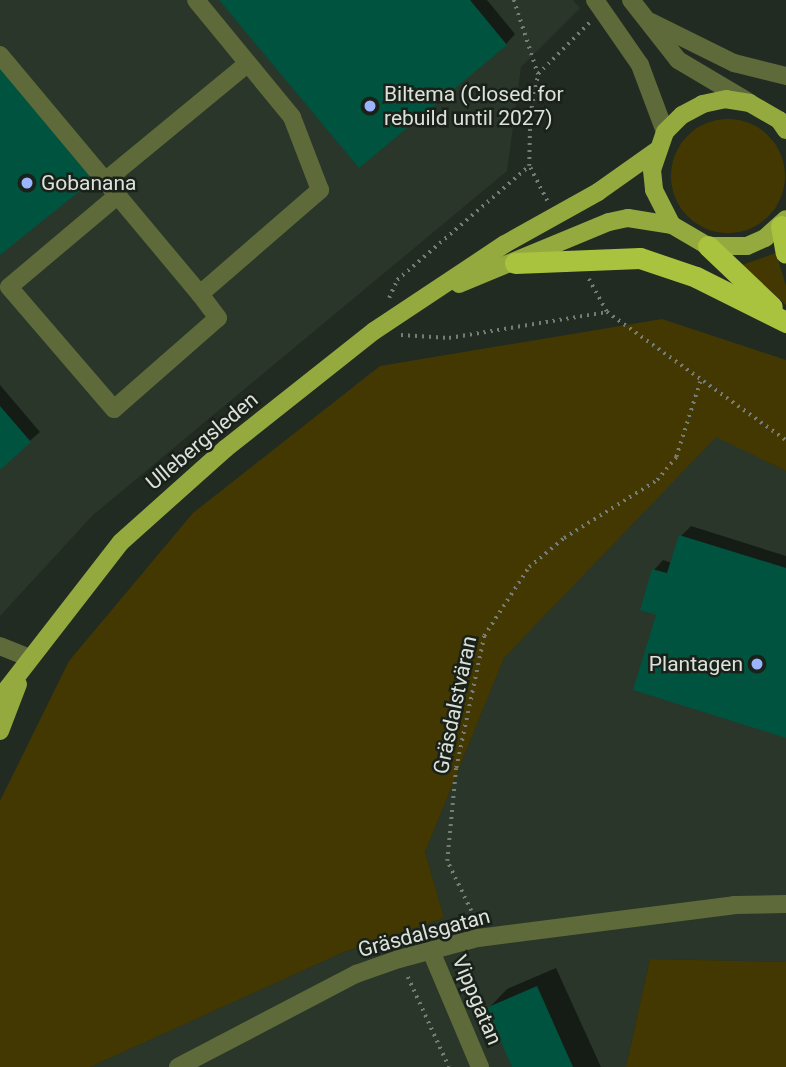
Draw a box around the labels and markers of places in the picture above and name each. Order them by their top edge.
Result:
place label: Biltema (Closed for rebuild until 2027) [384,81,564,131]
marker: Biltema (Closed for rebuild until 2027) [362,98,378,114]
place label: Gobanana [41,170,137,196]
marker: Gobanana [19,175,35,191]
place label: Plantagen [649,651,743,677]
marker: Plantagen [749,656,765,672]

